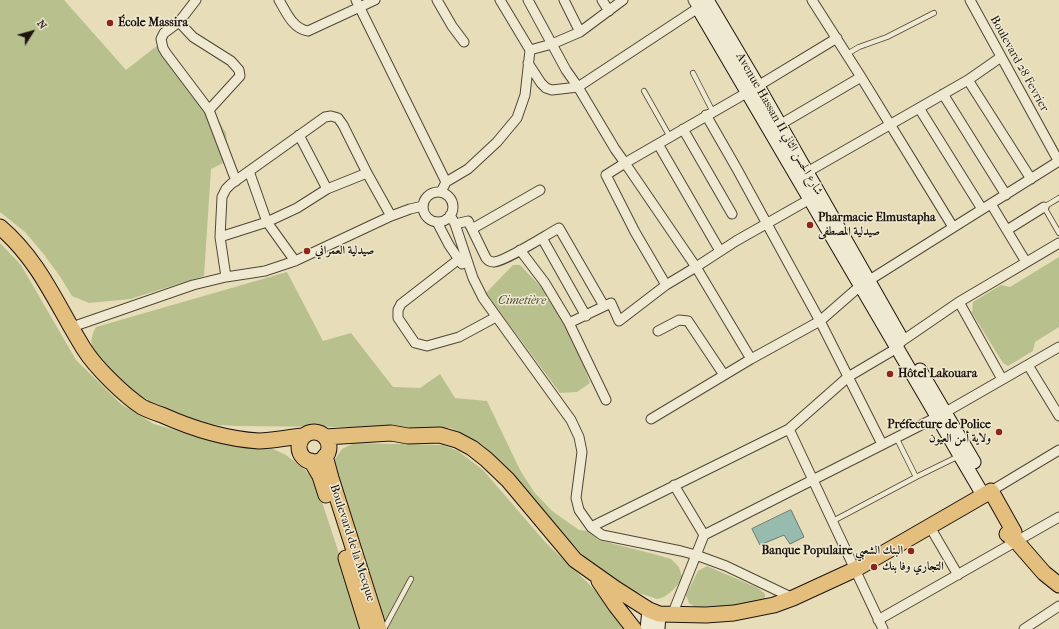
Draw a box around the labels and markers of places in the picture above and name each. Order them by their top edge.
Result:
place label: École Massira [118,16,188,30]
marker: École Massira [105,18,115,28]
place label: Pharmacie Elmustapha صيدلية المصطفى [818,211,936,239]
marker: Pharmacie Elmustapha صيدلية المصطفى [805,220,815,230]
place label: صيدلية العمراني [315,244,374,258]
marker: صيدلية العمراني [302,246,312,256]
place label: Hôtel Lakouara [898,367,977,381]
marker: Hôtel Lakouara [885,369,895,379]
place label: Préfecture de Police ولاية أمن العيون [887,418,991,446]
marker: Préfecture de Police ولاية أمن العيون [994,427,1004,437]
place label: Banque Populaire البنك الشعبي [761,544,903,558]
marker: Banque Populaire البنك الشعبي [906,546,916,556]
place label: التجاري وفا بنك [882,560,944,574]
marker: التجاري وفا بنك [869,562,879,572]

